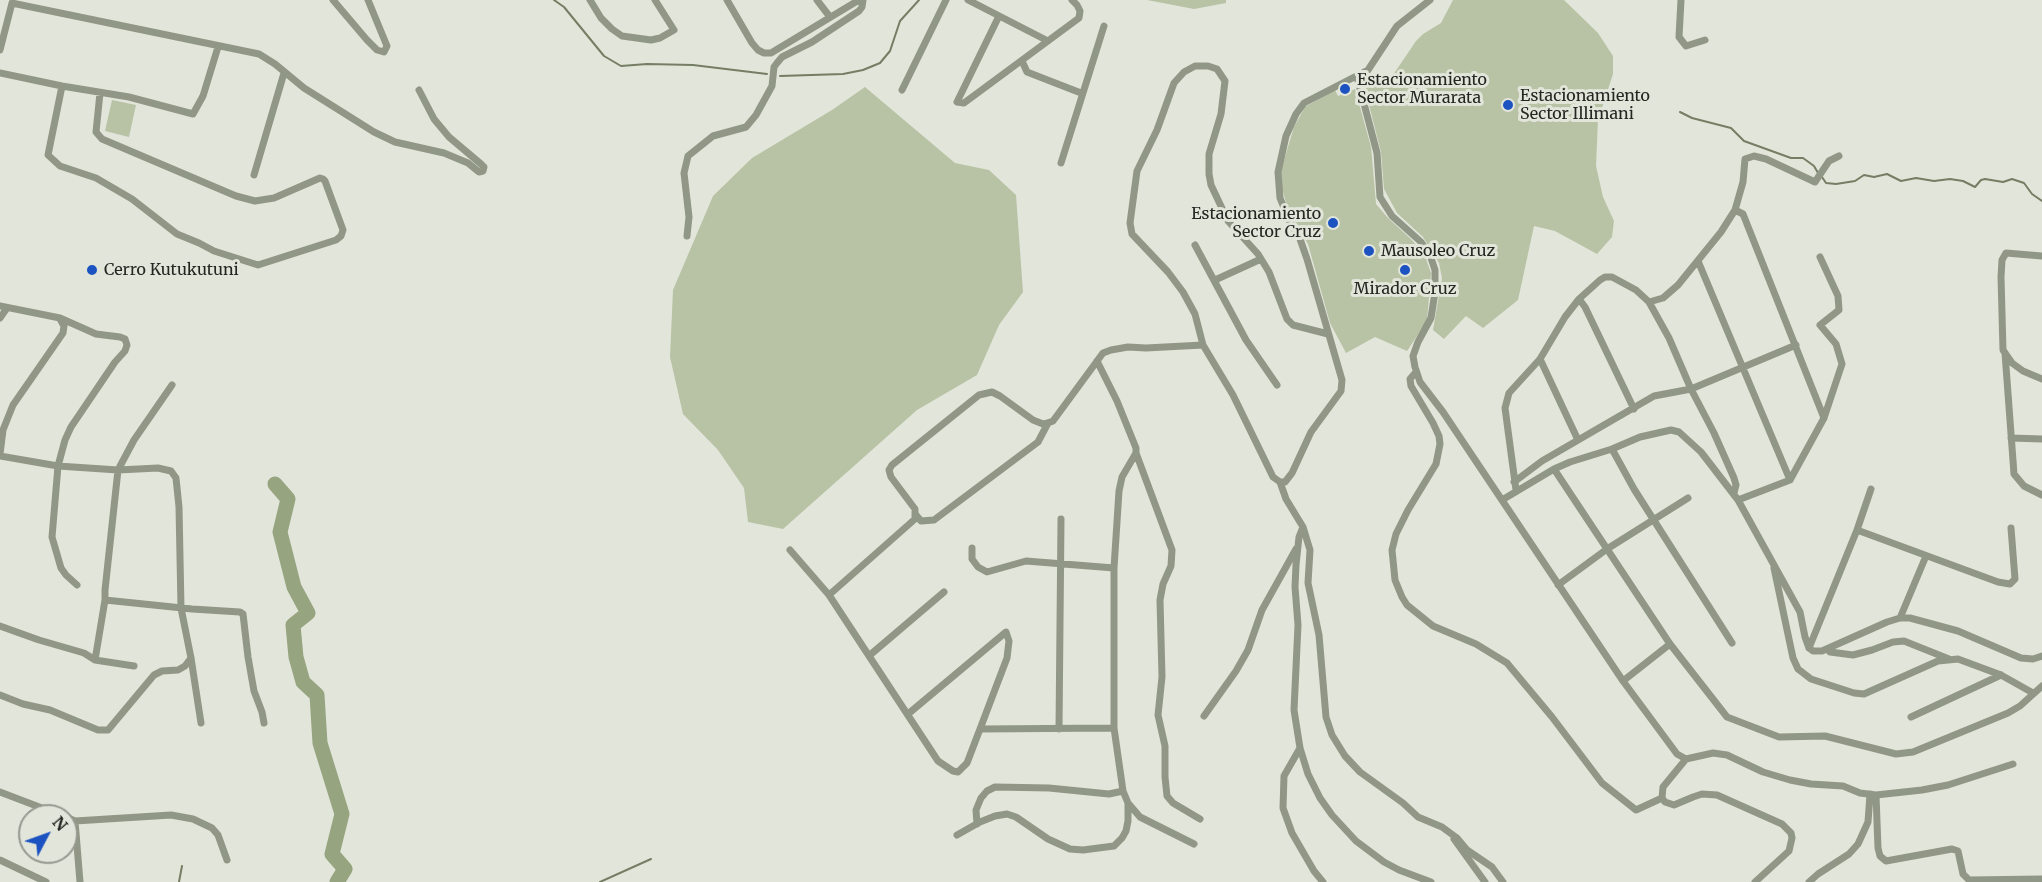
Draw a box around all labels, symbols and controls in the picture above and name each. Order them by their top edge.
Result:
place label: Estacionamiento Sector Murarata [1357,70,1487,108]
marker: Estacionamiento Sector Murarata [1338,82,1352,96]
place label: Estacionamiento Sector Illimani [1520,86,1650,124]
marker: Estacionamiento Sector Illimani [1501,98,1515,112]
place label: Estacionamiento Sector Cruz [1191,204,1321,242]
marker: Estacionamiento Sector Cruz [1326,216,1340,230]
place label: Mausoleo Cruz [1381,241,1495,261]
marker: Mausoleo Cruz [1362,244,1376,258]
place label: Cerro Kutukutuni [104,260,239,280]
marker: Cerro Kutukutuni [85,263,99,277]
marker: Mirador Cruz [1398,263,1412,277]
place label: Mirador Cruz [1354,279,1456,299]
north arrow [18,804,78,864]
text: N [48,812,72,835]

